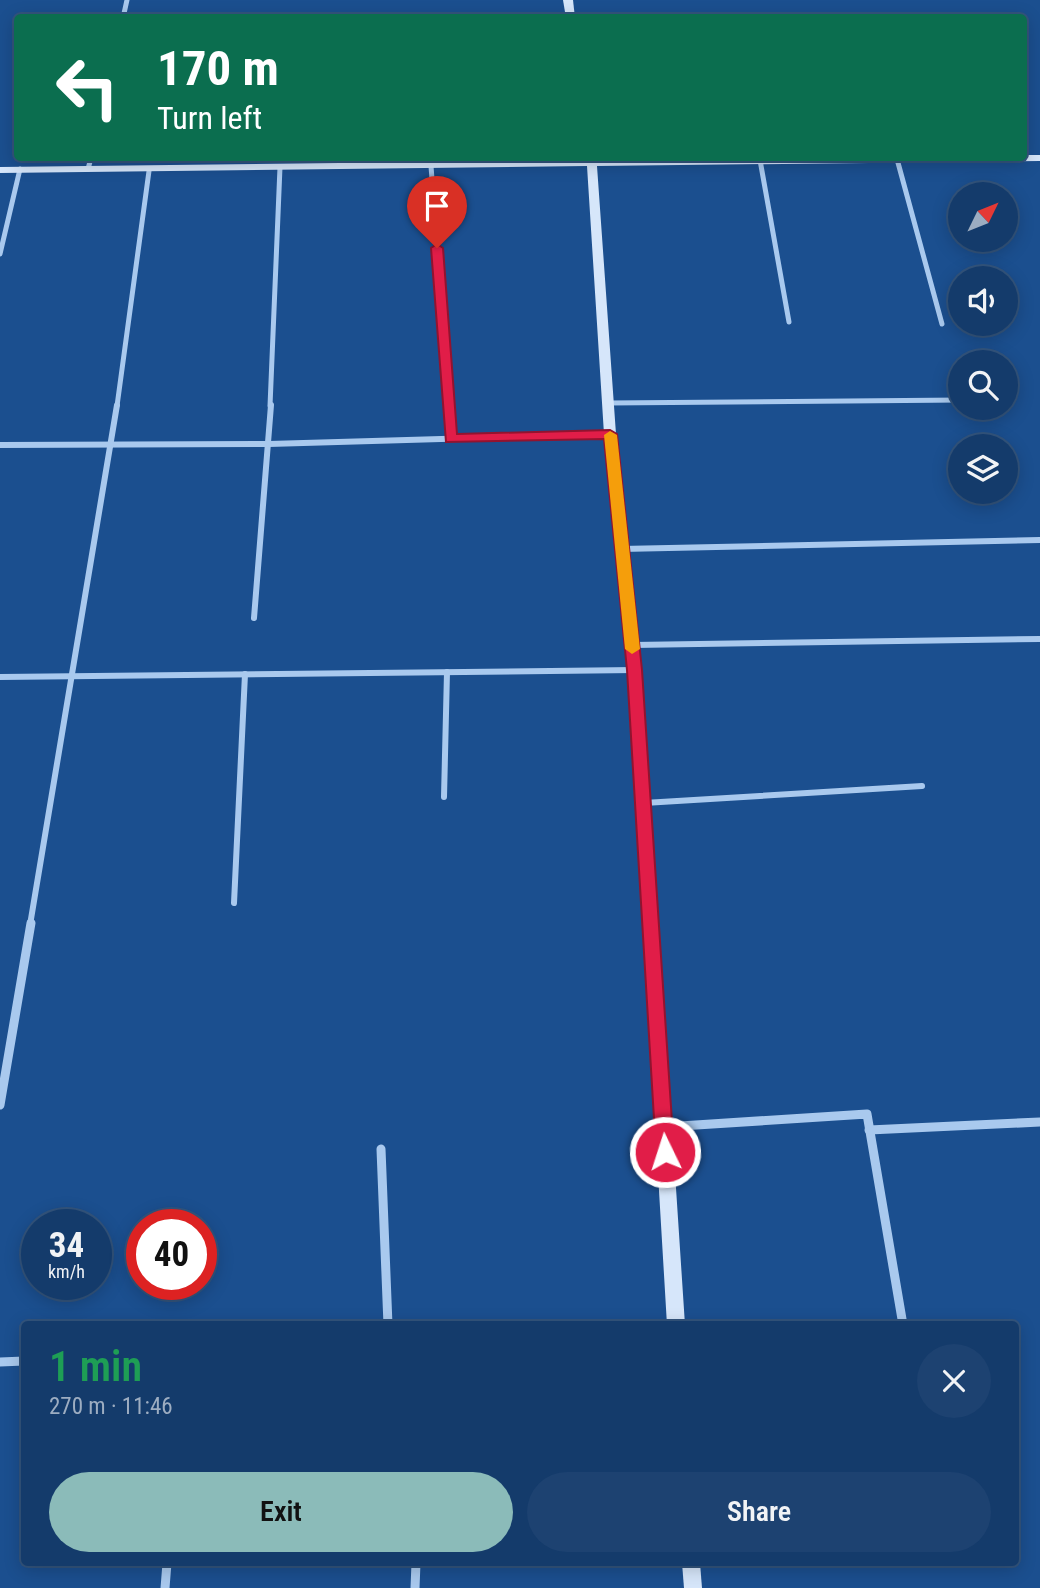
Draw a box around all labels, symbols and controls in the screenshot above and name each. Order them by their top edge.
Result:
text: 170 m [157,40,279,97]
icon: left [42,42,133,133]
text: Turn left [157,99,262,137]
pin [407,176,467,248]
north arrow [948,182,1018,252]
map controls [948,182,1018,504]
icon: arrive [418,187,456,225]
button: sound [948,266,1018,336]
button: search [948,350,1018,420]
button: layers [948,434,1018,504]
position arrow [628,1115,702,1189]
speed limit sign: 40 [126,1209,217,1300]
text: 34 [49,1225,84,1266]
text: km/h [48,1261,85,1282]
text: 1 min [49,1342,142,1391]
button: close [917,1344,991,1418]
text: 270 m · 11:46 [49,1393,173,1420]
button: Exit [49,1472,513,1552]
button: Share [527,1472,991,1552]

